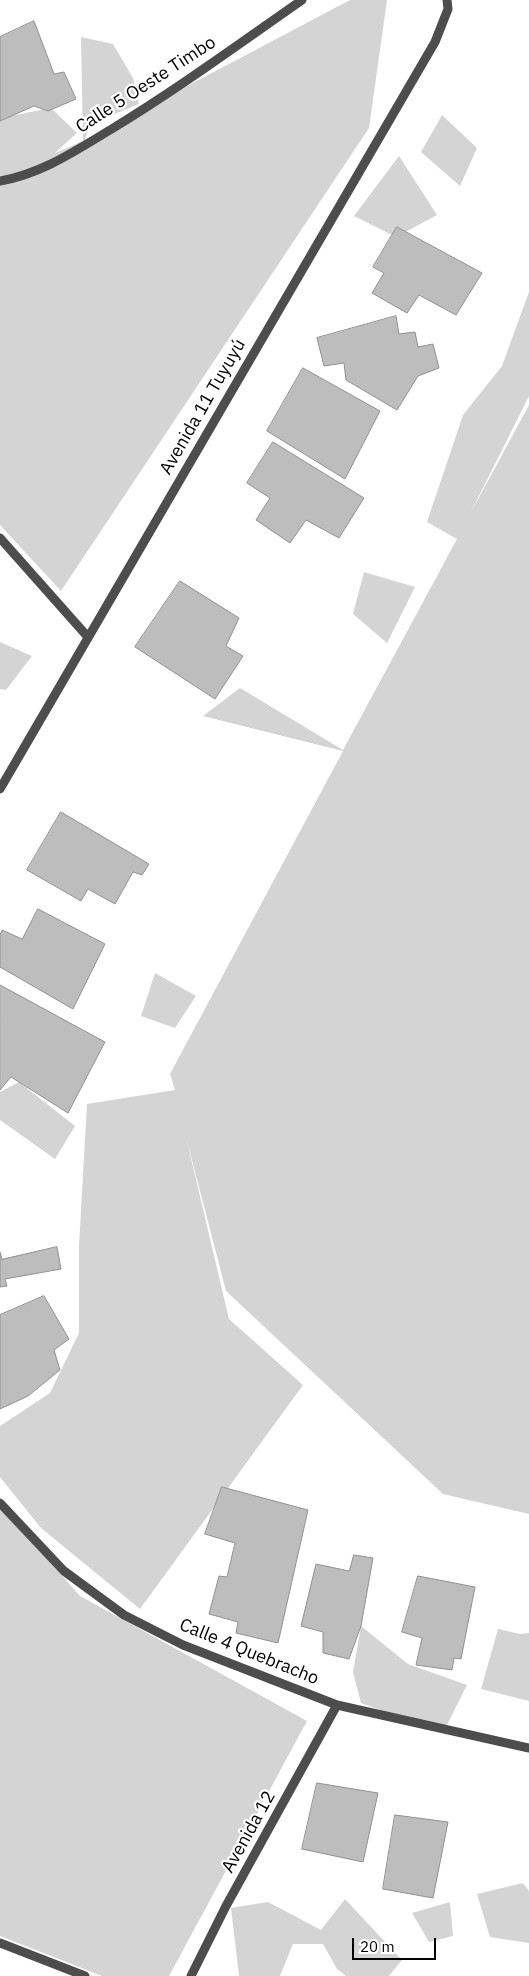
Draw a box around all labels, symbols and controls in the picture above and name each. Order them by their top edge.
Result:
street label: Calle 5 Oeste Timbo [72,32,220,138]
street label: Avenida 11 Tuyuyú [155,335,251,479]
street label: Calle 4 Quebracho [176,1614,322,1690]
street label: Avenida 12 [218,1787,280,1877]
scale bar [354,1928,438,1960]
text: 20 m [360,1937,395,1956]

